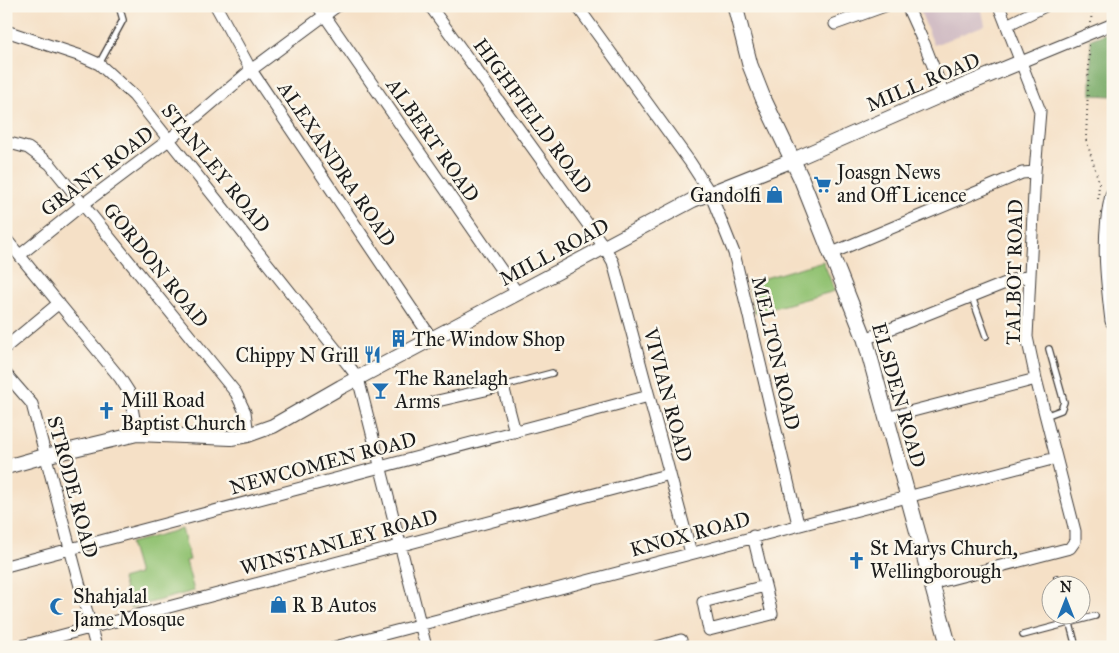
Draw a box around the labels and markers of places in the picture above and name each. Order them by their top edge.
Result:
place label: Joasgn News and Off Licence [835,160,967,207]
supermarket icon: Joasgn News and Off Licence [813,174,833,194]
place label: Gandolfi [690,183,761,207]
shop icon: Gandolfi [765,185,785,205]
place label: The Window Shop [412,327,565,351]
building icon: The Window Shop [388,329,408,349]
place label: Chippy N Grill [236,343,360,367]
restaurant icon: Chippy N Grill [363,345,383,365]
place label: The Ranelagh Arms [394,366,508,413]
bar icon: The Ranelagh Arms [371,380,391,400]
place label: Mill Road Baptist Church [121,388,246,435]
church icon: Mill Road Baptist Church [97,401,117,421]
place label: St Marys Church, Wellingborough [870,536,1018,584]
church icon: St Marys Church, Wellingborough [846,550,866,570]
place label: Shahjalal Jame Mosque [71,584,185,632]
place label: R B Autos [292,593,376,617]
shop icon: R B Autos [268,595,288,615]
mosque icon: Shahjalal Jame Mosque [49,597,69,617]

